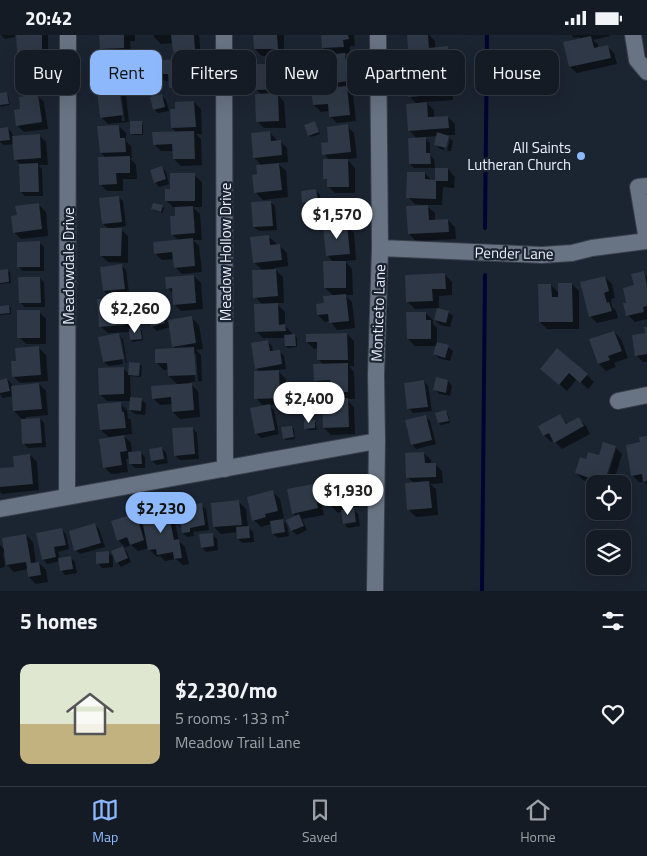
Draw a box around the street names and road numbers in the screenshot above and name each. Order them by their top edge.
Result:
street label: Meadow Hollow Drive [214,183,237,321]
street label: Meadowdale Drive [57,207,80,325]
street label: Pender Lane [474,241,554,265]
street label: Monticeto Lane [365,264,391,362]

